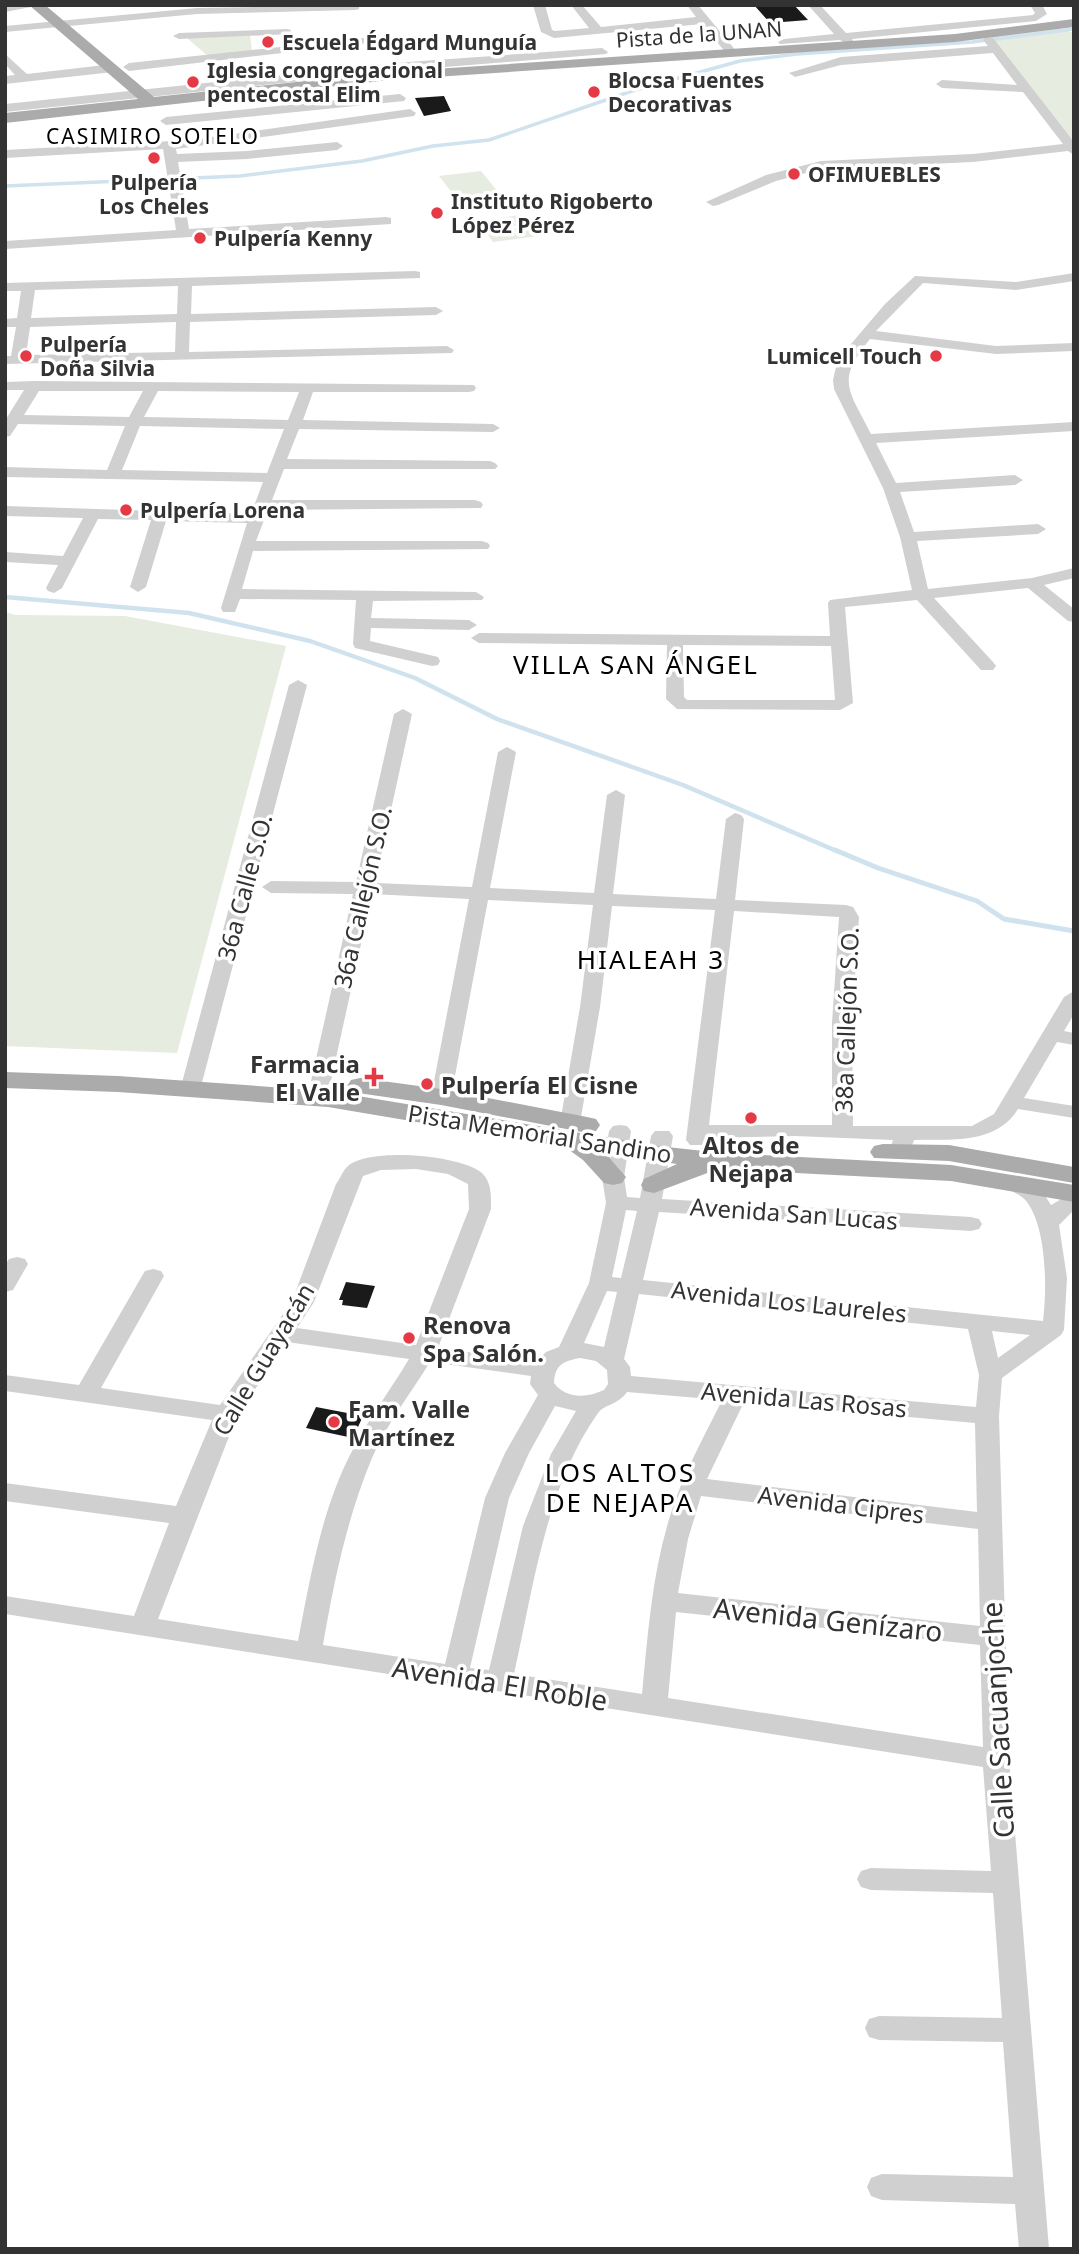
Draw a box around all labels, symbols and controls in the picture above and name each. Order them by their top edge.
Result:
street label: Pista de la UNAN [615,14,783,54]
place label: Escuela Édgard Munguía [282,28,537,56]
marker: Escuela Édgard Munguía [260,34,276,50]
place label: Iglesia congregacional pentecostal Elim [207,56,443,108]
place label: Blocsa Fuentes Decorativas [608,66,764,118]
marker: Iglesia congregacional pentecostal Elim [185,74,201,90]
marker: Blocsa Fuentes Decorativas [586,84,602,100]
district label: CASIMIRO SOTELO [46,122,260,150]
marker: Pulpería Los Cheles [146,150,162,166]
place label: OFIMUEBLES [808,160,941,188]
marker: OFIMUEBLES [786,166,802,182]
place label: Pulpería Los Cheles [99,168,209,220]
place label: Instituto Rigoberto López Pérez [451,187,653,239]
marker: Instituto Rigoberto López Pérez [429,205,445,221]
place label: Pulpería Kenny [214,224,372,252]
marker: Pulpería Kenny [192,230,208,246]
place label: Pulpería Doña Silvia [40,330,155,382]
place label: Lumicell Touch [767,342,922,370]
marker: Pulpería Doña Silvia [18,348,34,364]
marker: Lumicell Touch [928,348,944,364]
place label: Pulpería Lorena [140,496,305,524]
marker: Pulpería Lorena [118,502,134,518]
district label: VILLA SAN ÁNGEL [513,646,759,682]
street label: 36a Callejón S.O. [325,803,399,991]
street label: 36a Calle S.O. [209,810,279,964]
street label: 38a Callejón S.O. [826,926,866,1114]
district label: HIALEAH 3 [577,941,725,977]
place label: Farmacia El Valle [250,1047,360,1108]
place label: Pulpería El Cisne [441,1068,638,1101]
marker: Farmacia El Valle [366,1069,382,1085]
marker: Pulpería El Cisne [419,1076,435,1092]
street label: Pista Memorial Sandino [406,1096,674,1170]
marker: Altos de Nejapa [743,1110,759,1126]
place label: Altos de Nejapa [703,1128,799,1189]
street label: Avenida San Lucas [689,1189,899,1237]
street label: Avenida Los Laureles [670,1272,908,1330]
street label: Calle Guayacán [205,1277,321,1441]
place label: Renova Spa Salón. [423,1308,544,1369]
marker: Renova Spa Salón. [401,1330,417,1346]
street label: Avenida Las Rosas [700,1374,908,1424]
place label: Fam. Valle Martínez [348,1392,470,1453]
marker: Fam. Valle Martínez [326,1414,342,1430]
district label: LOS ALTOS DE NEJAPA [545,1454,695,1520]
street label: Avenida Cipres [756,1477,926,1531]
street label: Avenida Genízaro [712,1588,944,1650]
street label: Calle Sacuanjoche [972,1601,1022,1839]
street label: Avenida El Roble [390,1647,610,1719]

